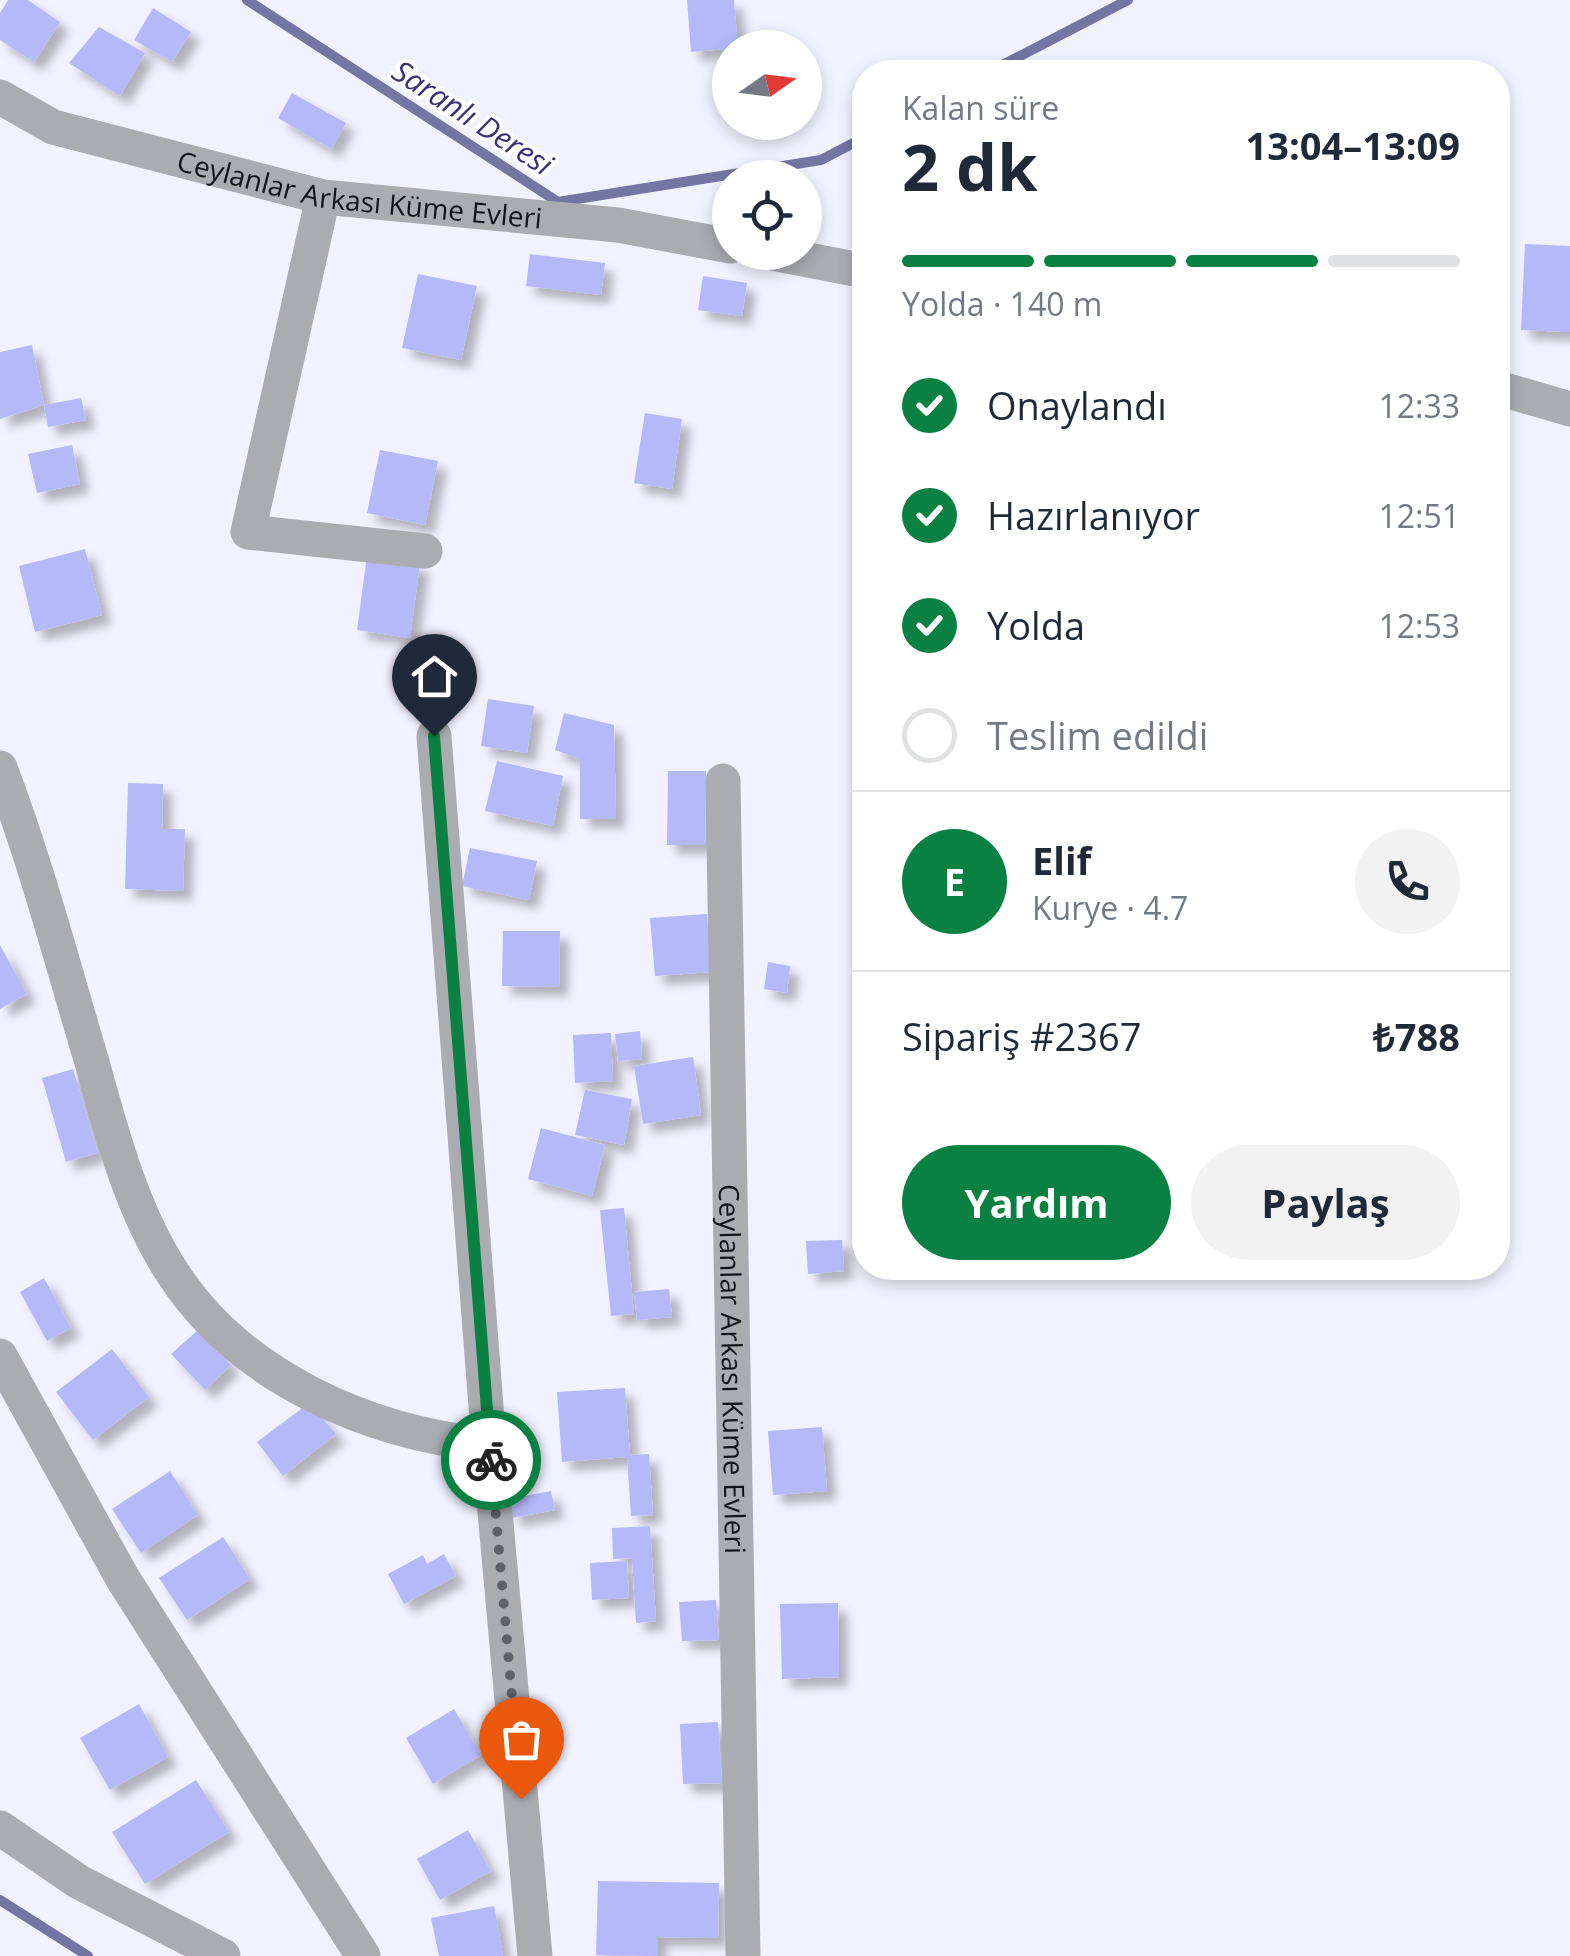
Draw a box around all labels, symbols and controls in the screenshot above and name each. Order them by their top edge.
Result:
north arrow [712,30,822,140]
map controls [712,30,822,270]
water label: Saranlı Deresi [385,50,561,184]
text: Kalan süre [902,86,1059,129]
text: 13:04–13:09 [1246,119,1460,171]
text: 2 dk [902,122,1038,210]
street label: Ceylanlar Arkası Küme Evleri [173,141,544,237]
button: locate [712,160,822,270]
text: Yolda · 140 m [902,282,1102,325]
icon: check [902,378,957,433]
text: Onaylandı [987,379,1167,431]
text: 12:33 [1378,384,1460,427]
icon: check [902,488,957,543]
text: Hazırlanıyor [987,489,1200,541]
text: 12:51 [1378,494,1460,537]
icon: check [902,598,957,653]
text: Yolda [987,599,1085,651]
text: 12:53 [1378,604,1460,647]
pin [392,634,477,737]
icon: home [407,649,462,704]
text: Teslim edildi [987,709,1208,761]
button: phone [1355,829,1460,934]
text: Elif [1032,834,1091,886]
text: E [944,855,965,907]
text: Kurye · 4.7 [1032,886,1188,929]
text: Sipariş #2367 [902,1010,1141,1062]
text: ₺788 [1373,1010,1460,1062]
button: Yardım [902,1145,1171,1260]
button: Paylaş [1191,1145,1460,1260]
street label: Ceylanlar Arkası Küme Evleri [711,1184,755,1554]
courier [441,1410,541,1510]
icon: bike [464,1433,519,1488]
pin [479,1697,564,1800]
icon: bag [494,1712,549,1767]

